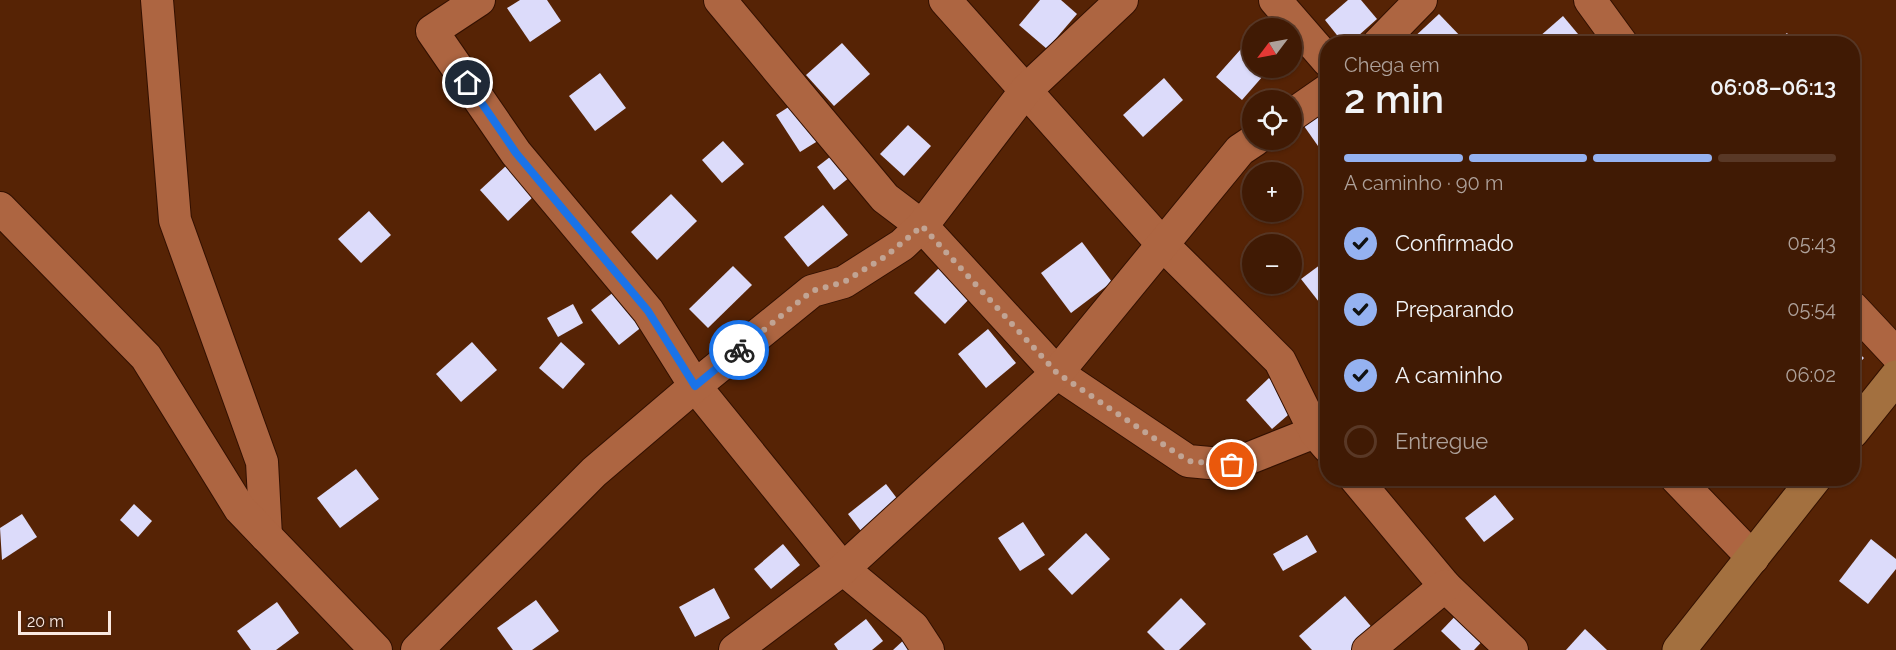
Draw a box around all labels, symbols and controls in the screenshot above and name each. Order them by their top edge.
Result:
north arrow [1242,18,1302,78]
map controls [1242,18,1302,294]
text: Chega em [1344,53,1440,77]
pin [442,57,493,108]
icon: home [451,66,484,99]
text: 06:08–06:13 [1710,74,1836,100]
text: 2 min [1344,76,1444,122]
button: locate [1242,90,1302,150]
button: + [1242,162,1302,222]
text: A caminho · 90 m [1344,171,1503,195]
icon: check [1344,227,1377,260]
text: Confirmado [1395,230,1514,256]
text: 05:43 [1788,231,1836,255]
button: − [1242,234,1302,294]
icon: check [1344,293,1377,326]
text: Preparando [1395,296,1514,322]
text: 05:54 [1787,297,1836,321]
courier [709,320,769,380]
icon: bike [723,334,756,367]
icon: check [1344,359,1377,392]
text: A caminho [1395,362,1503,388]
text: 06:02 [1785,363,1836,387]
text: Entregue [1395,428,1488,454]
pin [1206,439,1257,490]
icon: bag [1215,448,1248,481]
scale bar [18,608,111,636]
text: 20 m [27,612,64,631]

